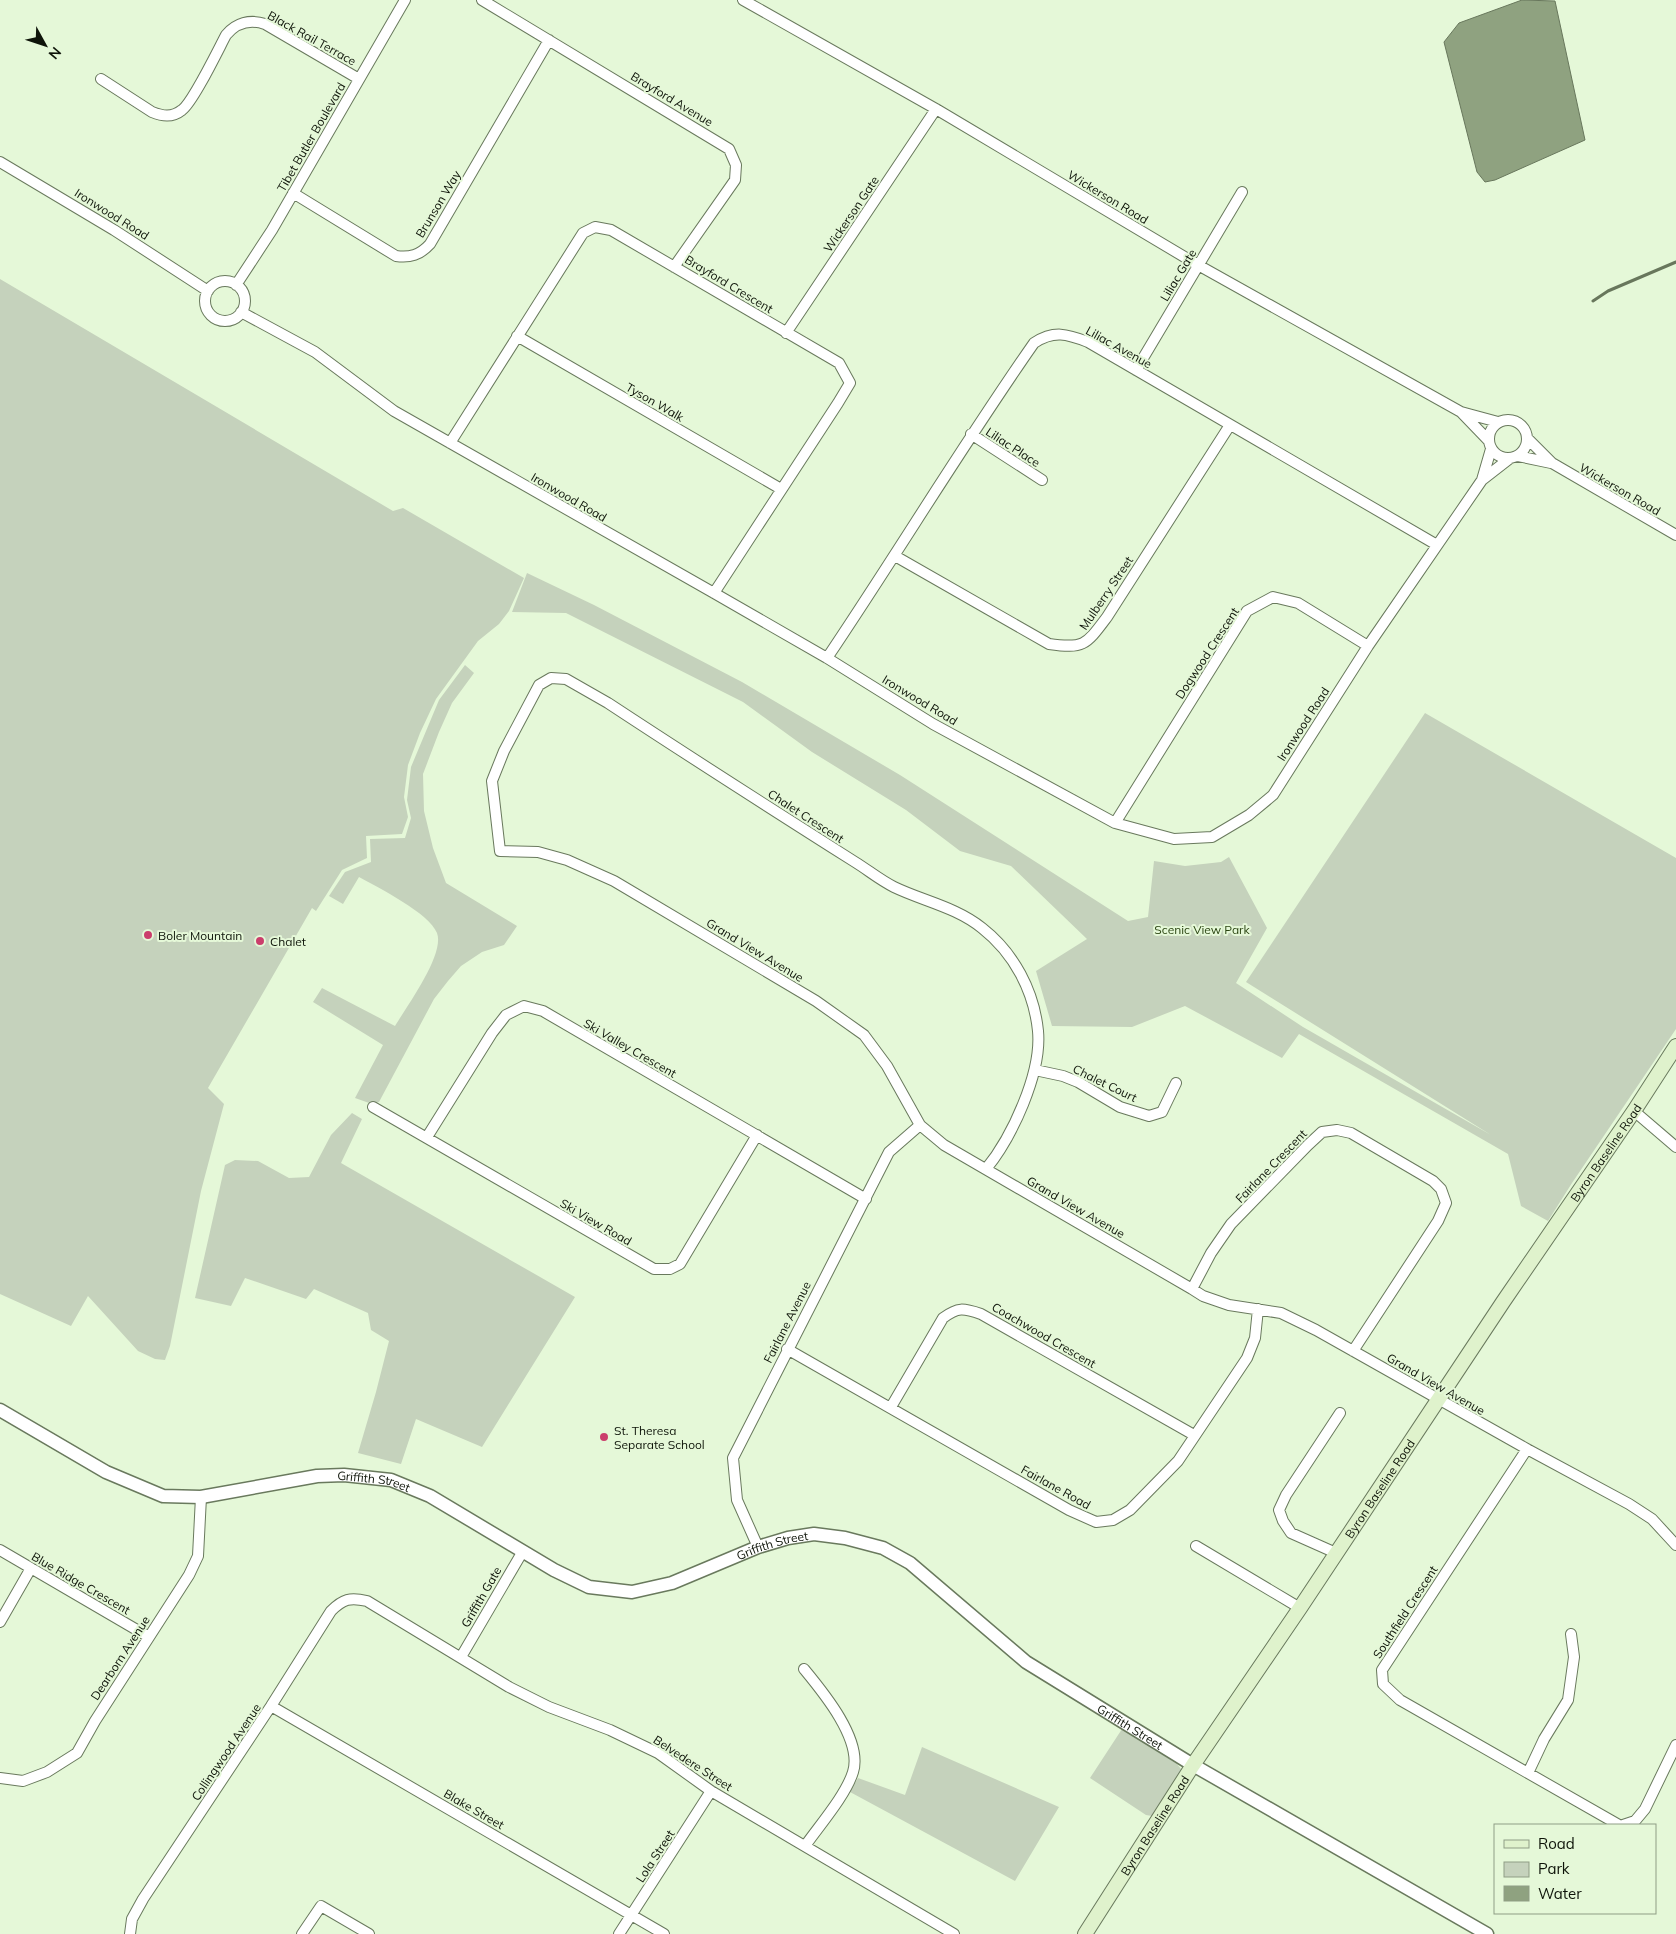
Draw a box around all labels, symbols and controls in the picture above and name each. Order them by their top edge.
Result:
street label: Black Rail Terrace [265,7,359,69]
north arrow [20,20,70,70]
text: N [45,44,65,63]
street label: Brayford Avenue [628,69,716,129]
street label: Tibet Butler Boulevard [274,80,348,194]
street label: Brunson Way [412,167,464,240]
street label: Wickerson Road [1065,167,1151,227]
street label: Wickerson Gate [820,173,882,255]
street label: Ironwood Road [72,185,152,243]
street label: Liliac Gate [1157,246,1199,304]
street label: Brayford Crescent [682,252,776,316]
street label: Liliac Avenue [1083,323,1155,371]
street label: Tyson Walk [623,379,687,425]
street label: Liliac Place [983,424,1043,470]
street label: Wickerson Road [1577,460,1663,518]
street label: Ironwood Road [528,469,610,525]
street label: Mulberry Street [1076,553,1136,633]
street label: Dogwood Crescent [1172,604,1242,702]
street label: Ironwood Road [880,672,960,728]
street label: Ironwood Road [1274,684,1332,764]
street label: Chalet Crescent [765,786,847,846]
street label: Grand View Avenue [704,915,806,985]
park label: Scenic View Park [1154,922,1250,937]
place label: Boler Mountain [158,928,242,943]
marker: Boler Mountain [142,929,154,941]
place label: Chalet [270,934,306,949]
marker: Chalet [254,935,266,947]
street label: Ski Valley Crescent [581,1015,679,1081]
street label: Chalet Court [1070,1061,1140,1105]
street label: Byron Baseline Road [1567,1101,1644,1204]
street label: Fairlane Crescent [1232,1126,1310,1206]
street label: Grand View Avenue [1024,1173,1128,1241]
street label: Ski View Road [557,1195,635,1249]
street label: Fairlane Avenue [760,1279,814,1365]
street label: Coachwood Crescent [989,1299,1099,1371]
street label: Grand View Avenue [1384,1350,1488,1418]
place label: St. Theresa Separate School [614,1423,705,1452]
marker: St. Theresa Separate School [598,1431,610,1443]
street label: Byron Baseline Road [1341,1436,1418,1541]
street label: Fairlane Road [1019,1462,1093,1512]
street label: Griffith Street [337,1467,413,1495]
street label: Griffith Street [734,1528,809,1563]
street label: Blue Ridge Crescent [29,1549,133,1617]
street label: Southfield Crescent [1369,1563,1441,1661]
street label: Griffith Gate [458,1564,504,1630]
street label: Dearborn Avenue [87,1613,153,1703]
street label: Griffith Street [1095,1700,1166,1752]
street label: Collingwood Avenue [188,1701,264,1803]
street label: Belvedere Street [651,1732,735,1794]
street label: Byron Baseline Road [1117,1773,1192,1878]
street label: Blake Street [441,1786,507,1832]
legend [1494,1824,1656,1914]
street label: Lola Street [632,1827,678,1885]
text: Road [1538,1834,1575,1853]
text: Park [1538,1859,1570,1878]
text: Water [1538,1884,1582,1903]

